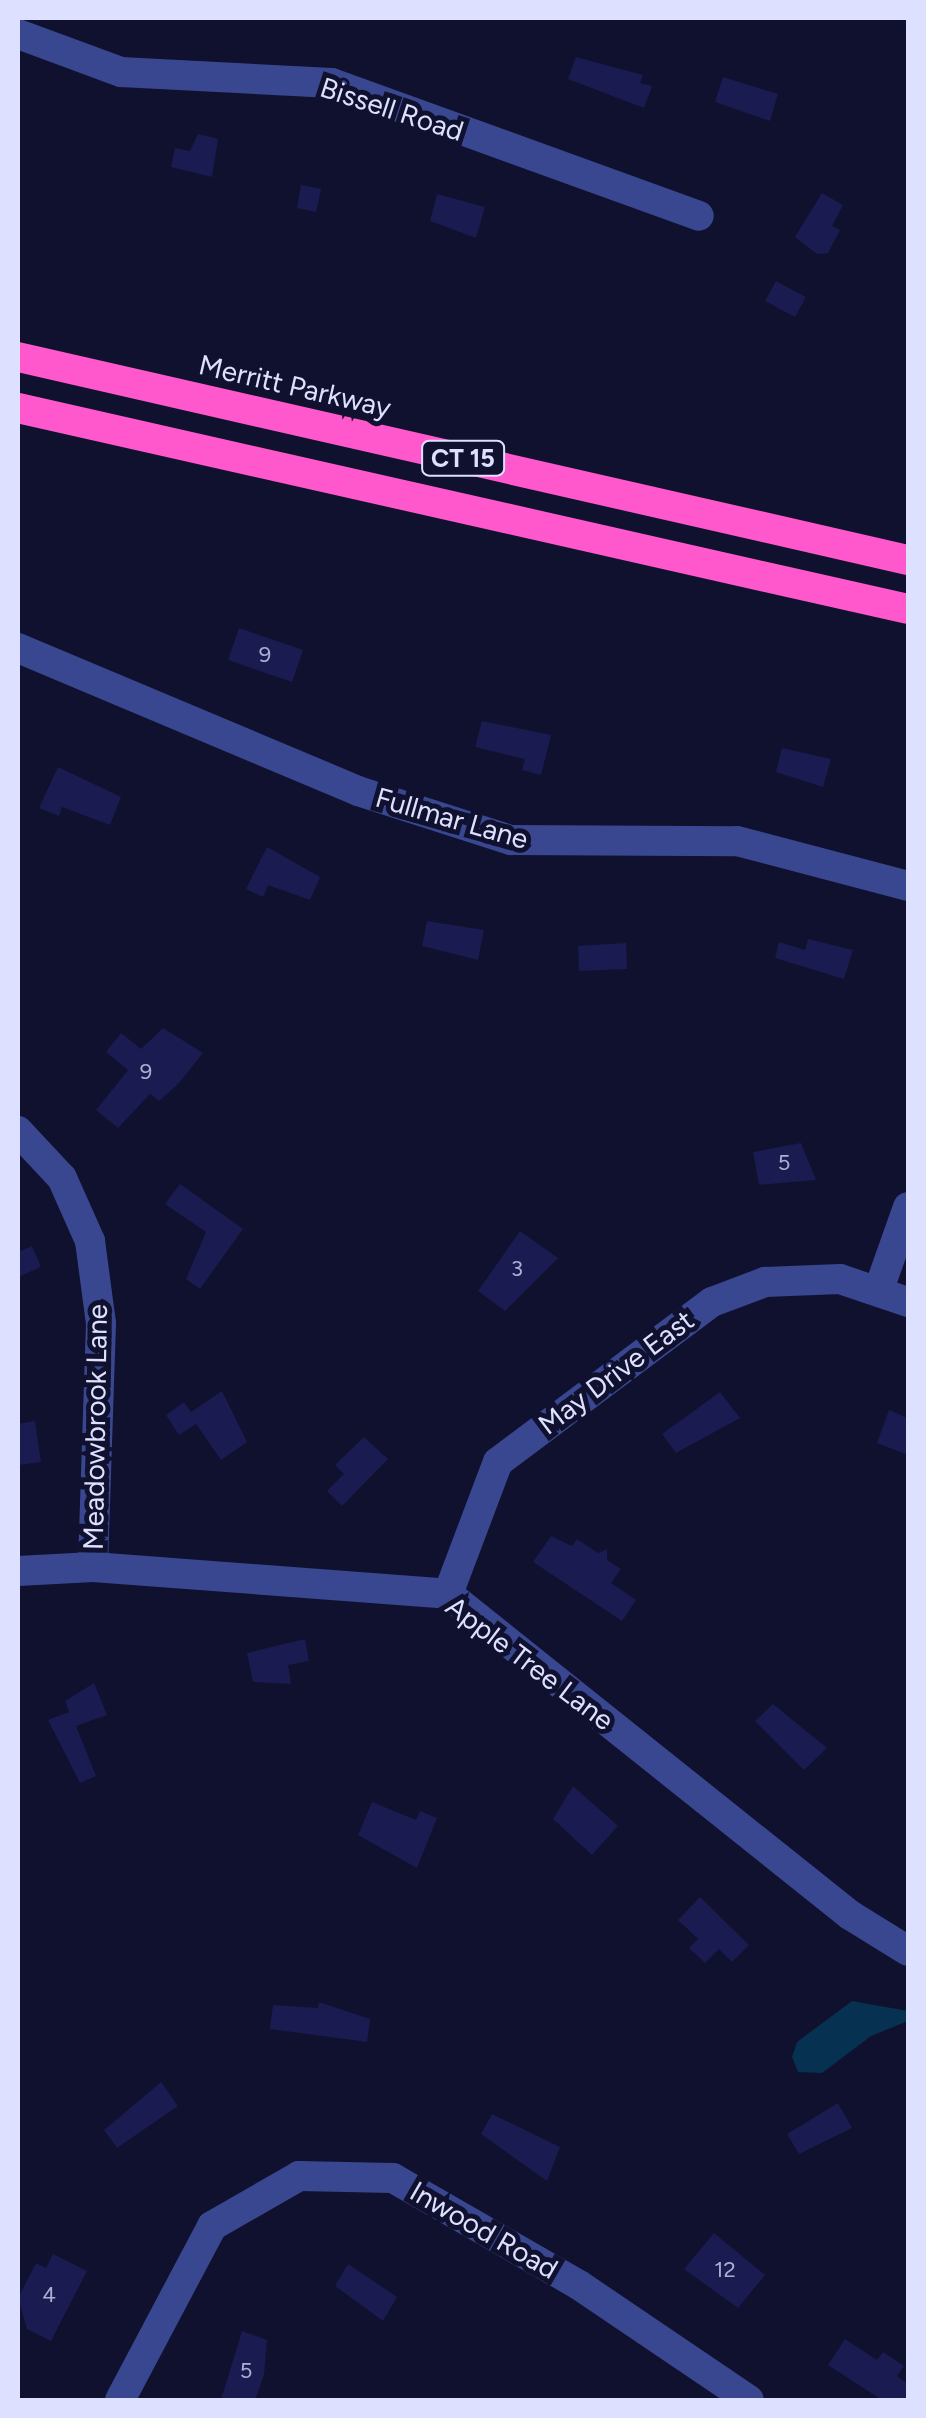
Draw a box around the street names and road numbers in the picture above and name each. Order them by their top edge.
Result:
street label: Bissell Road [316,70,468,148]
street label: Merritt Parkway [196,348,394,424]
road number: CT 15 [420,438,506,478]
street label: Fullmar Lane [372,780,532,856]
street label: May Drive East [532,1303,700,1441]
street label: Meadowbrook Lane [76,1304,114,1550]
street label: Apple Tree Lane [440,1589,620,1737]
street label: Inwood Road [404,2174,564,2286]

